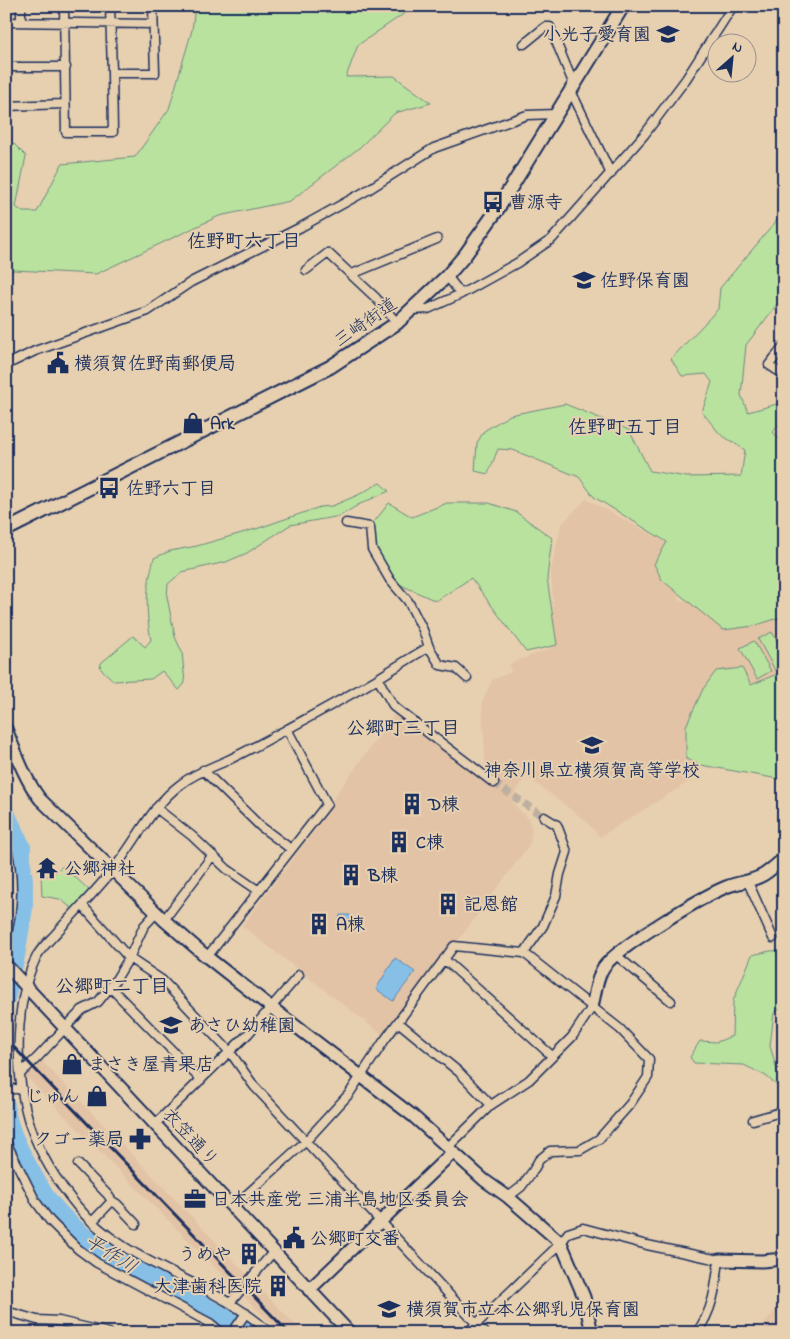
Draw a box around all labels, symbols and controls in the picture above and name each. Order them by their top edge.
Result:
school or university icon: 小光子愛育園 [655,21,681,47]
place label: 小光子愛育園 [543,23,651,49]
north arrow [708,32,758,82]
text: N [728,36,746,59]
bus stop icon: 曹源寺 [480,189,506,215]
place label: 曹源寺 [509,191,563,217]
district label: 佐野町六丁目 [187,229,301,256]
school or university icon: 佐野保育園 [571,267,597,293]
place label: 佐野保育園 [600,269,690,295]
street label: 三崎街道 [329,292,403,355]
public building icon: 横須賀佐野南郵便局 [45,350,71,376]
place label: 横須賀佐野南郵便局 [74,352,236,378]
shop icon: Ark [180,410,206,436]
place label: Ark [210,412,236,438]
district label: 佐野町五丁目 [568,415,682,442]
bus stop icon: 佐野六丁目 [96,475,122,501]
place label: 佐野六丁目 [126,477,216,503]
district label: 公郷町三丁目 [346,716,460,743]
school or university icon: 神奈川県立横須賀高等学校 [579,732,605,758]
place label: 神奈川県立横須賀高等学校 [484,759,700,785]
building icon: D棟 [399,791,425,817]
place label: D棟 [427,793,459,819]
building icon: C棟 [386,829,412,855]
place label: C棟 [416,831,444,857]
temple icon: 公郷神社 [34,855,60,881]
place label: 公郷神社 [64,857,136,883]
building icon: B棟 [338,862,364,888]
place label: B棟 [367,864,398,890]
building icon: 記恩館 [435,891,461,917]
place label: 記恩館 [464,893,518,919]
building icon: A棟 [306,911,332,937]
place label: A棟 [336,913,365,939]
district label: 公郷町二丁目 [55,974,169,1001]
school or university icon: あさひ幼稚園 [158,1012,184,1038]
place label: あさひ幼稚園 [188,1014,295,1040]
shop icon: まさき屋青果店 [59,1051,85,1077]
place label: まさき屋青果店 [88,1053,214,1079]
shop icon: じゅん [84,1083,110,1109]
place label: じゅん [26,1085,80,1111]
street label: 衣笠通り [155,1103,224,1174]
pharmacy icon: クゴー薬局 [127,1126,153,1152]
place label: クゴー薬局 [34,1128,124,1154]
office icon: 日本共産党 三浦半島地区委員会 [182,1186,208,1212]
place label: 日本共産党 三浦半島地区委員会 [212,1188,469,1214]
public building icon: 公郷町交番 [281,1225,307,1251]
place label: 公郷町交番 [310,1227,400,1253]
water label: 平作川 [79,1229,142,1282]
building icon: うめや [236,1241,262,1267]
place label: うめや [178,1243,232,1269]
building icon: 大津歯科医院 [265,1273,291,1299]
place label: 大津歯科医院 [154,1275,262,1301]
school or university icon: 横須賀市立本公郷乳児保育園 [376,1296,402,1322]
place label: 横須賀市立本公郷乳児保育園 [406,1298,640,1324]

